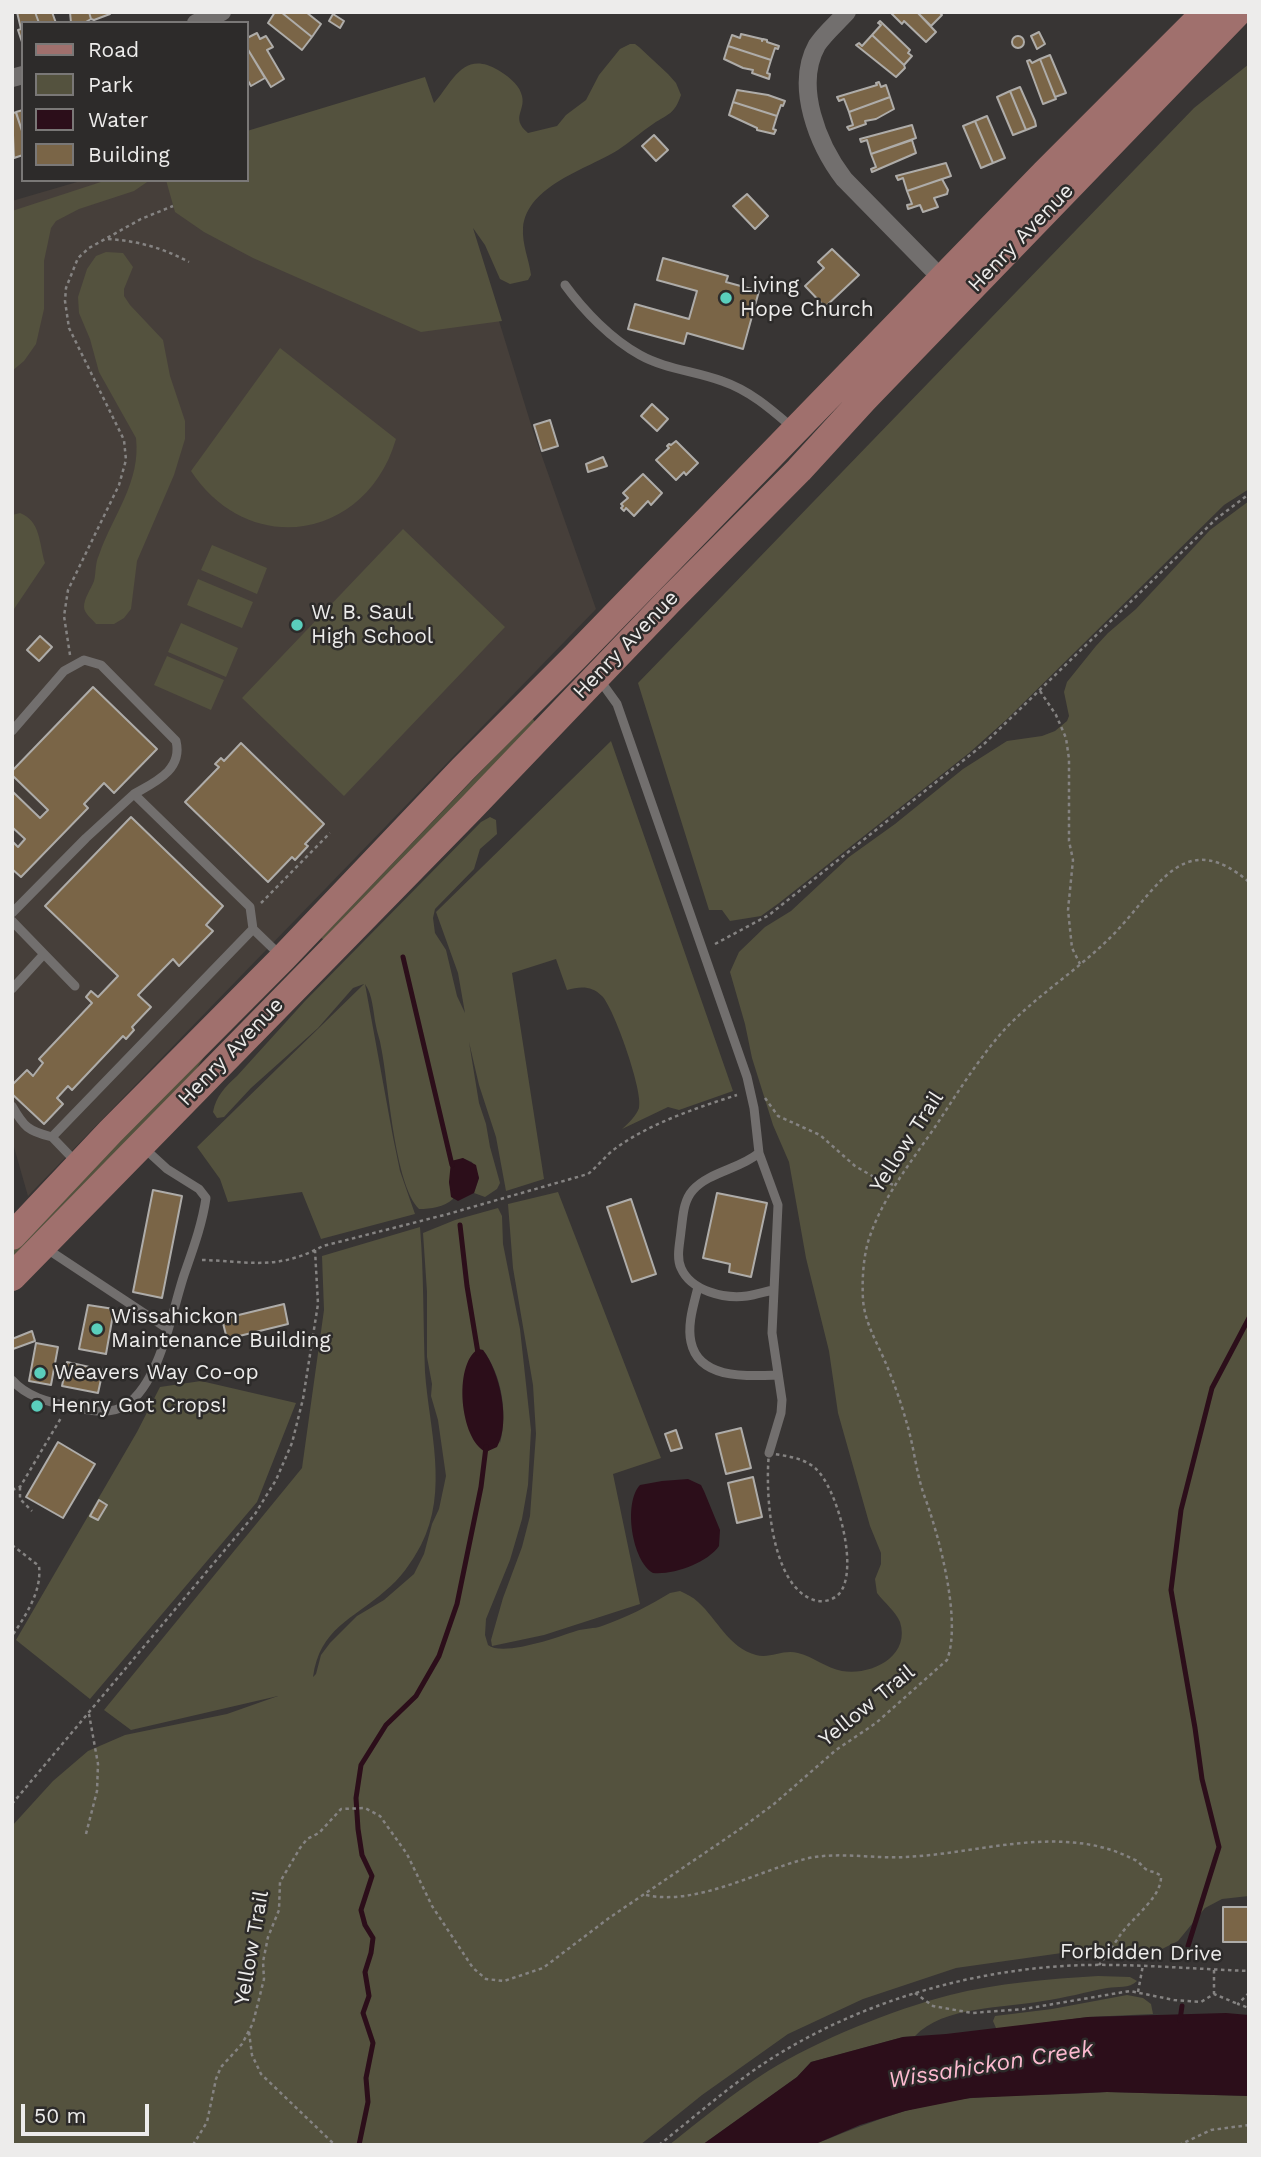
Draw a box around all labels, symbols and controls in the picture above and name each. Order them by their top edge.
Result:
legend [21,21,248,182]
text: Road [88,37,139,62]
text: Park [88,72,133,97]
text: Water [88,107,148,132]
text: Building [88,142,170,167]
street label: Henry Avenue [963,178,1079,298]
place label: Living Hope Church [740,273,874,323]
marker: Living Hope Church [718,290,734,306]
street label: Henry Avenue [568,585,684,705]
place label: W. B. Saul High School [311,600,433,650]
marker: W. B. Saul High School [289,617,305,633]
street label: Henry Avenue [173,992,289,1112]
street label: Yellow Trail [865,1087,949,1197]
place label: Wissahickon Maintenance Building [111,1304,331,1354]
marker: Wissahickon Maintenance Building [89,1321,105,1337]
place label: Weavers Way Co-op [54,1360,259,1386]
marker: Weavers Way Co-op [32,1365,48,1381]
place label: Henry Got Crops! [51,1393,227,1419]
marker: Henry Got Crops! [29,1398,45,1414]
street label: Yellow Trail [814,1660,920,1752]
street label: Yellow Trail [230,1889,274,2007]
street label: Forbidden Drive [1060,1939,1222,1967]
water label: Wissahickon Creek [887,2035,1095,2095]
scale bar [24,2090,152,2134]
text: 50 m [34,2103,86,2128]

